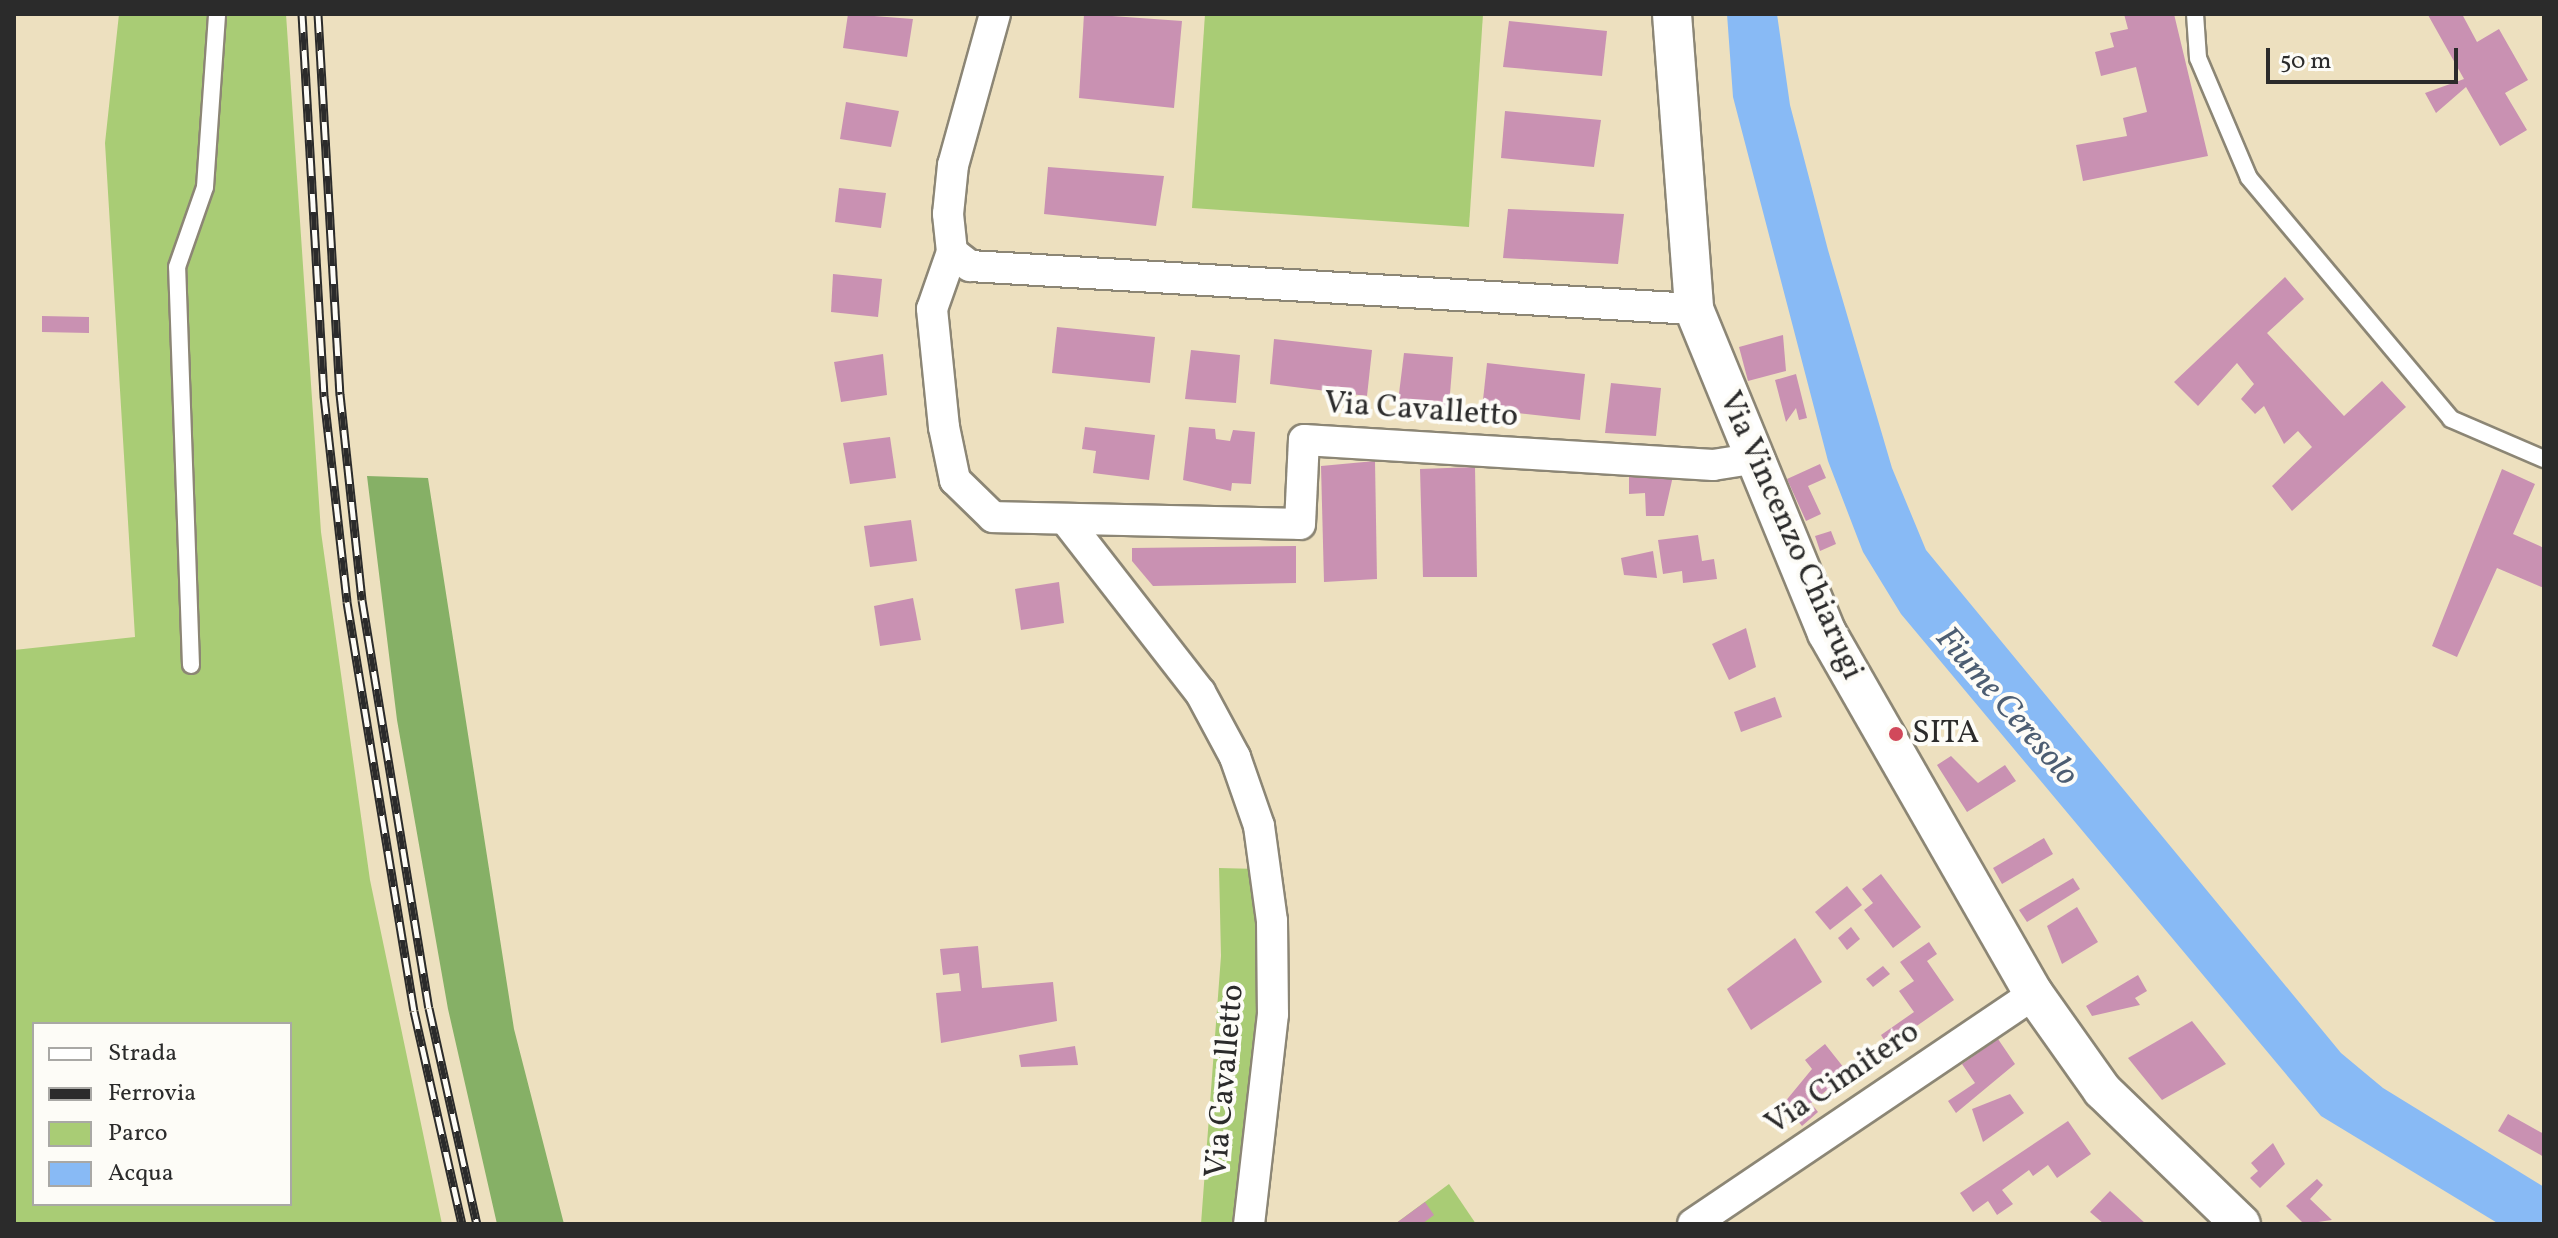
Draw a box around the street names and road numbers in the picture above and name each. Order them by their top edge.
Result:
street label: Via Cavalletto [1323,385,1519,437]
street label: Via Vincenzo Chiarugi [1709,385,1871,687]
street label: Via Cavalletto [1198,983,1254,1179]
street label: Via Cimitero [1759,1014,1927,1144]

